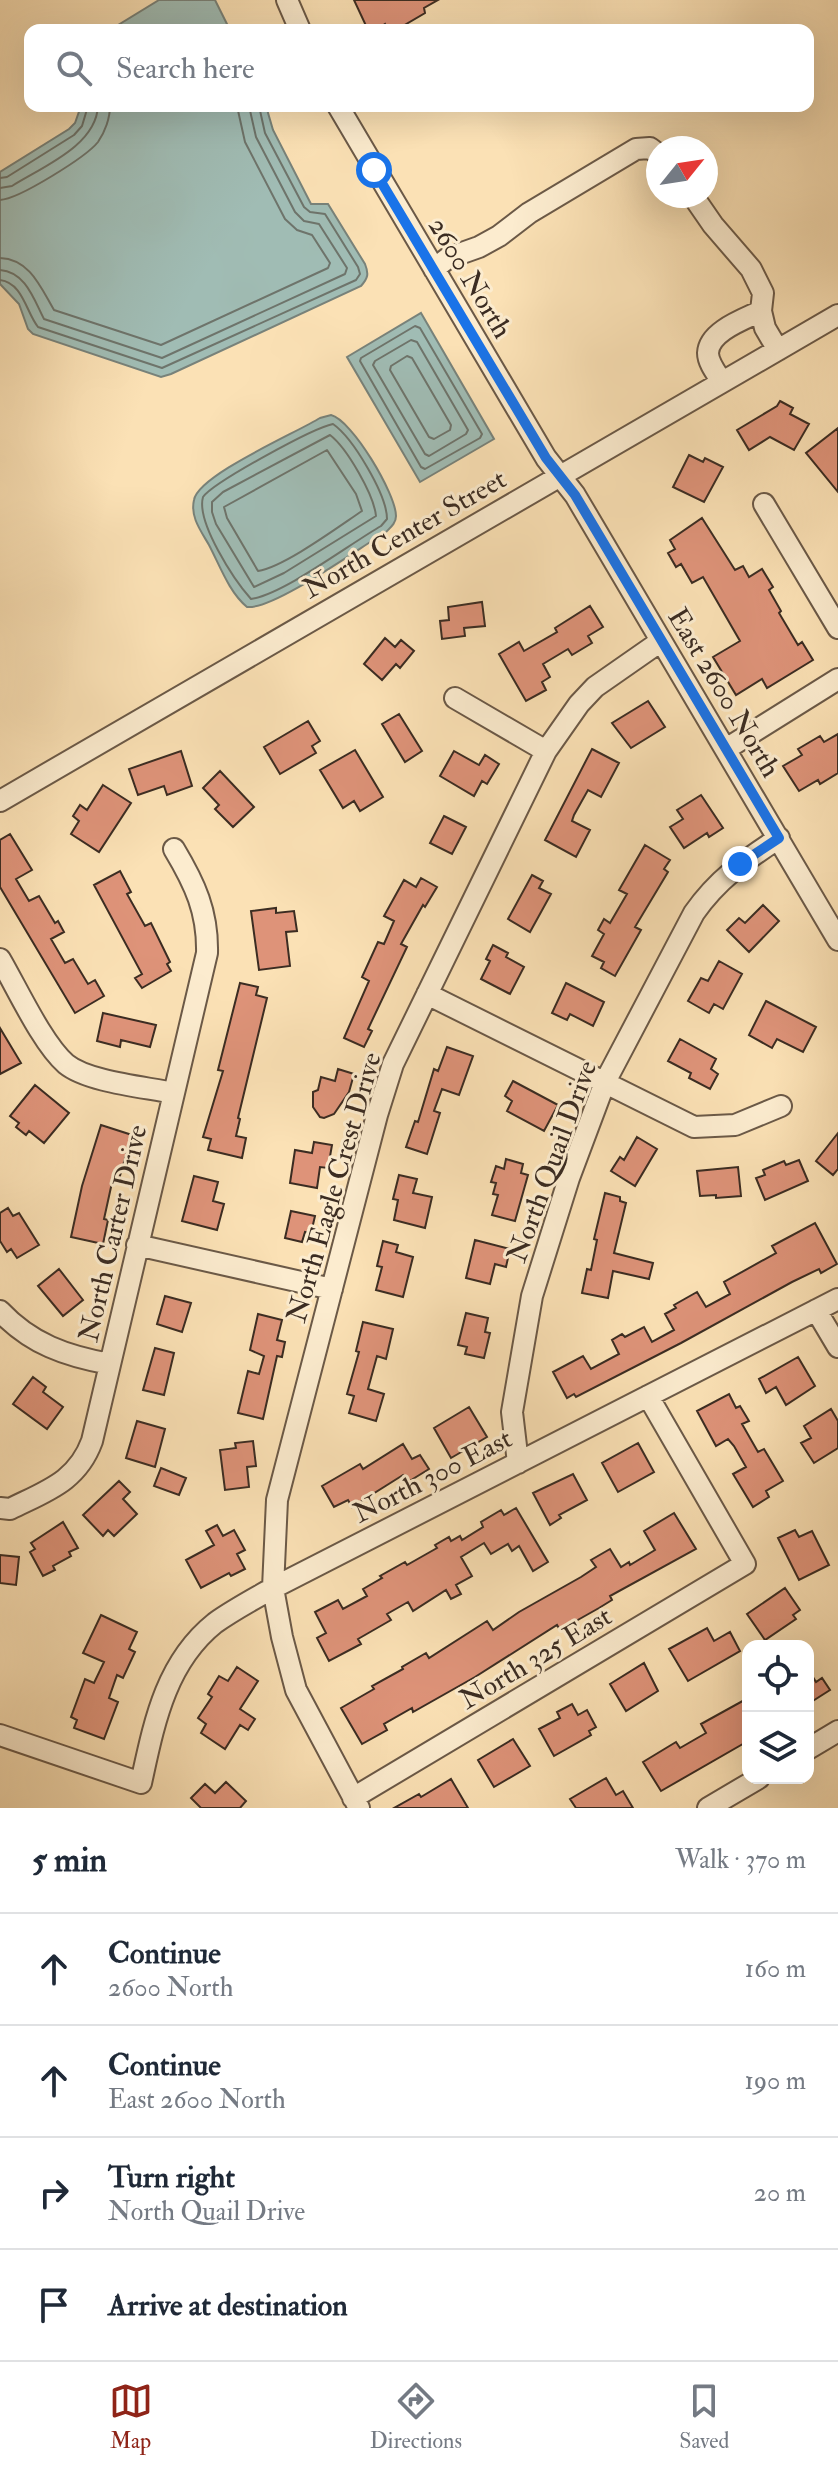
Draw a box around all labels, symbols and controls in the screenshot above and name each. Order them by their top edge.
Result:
search box [24,24,814,112]
icon: search [52,46,96,90]
text: Search here [116,50,255,87]
north arrow [646,136,718,208]
route start [356,152,392,188]
street label: 2600 North [420,211,520,345]
street label: North Center Street [297,462,513,607]
street label: East 2600 North [659,602,788,784]
route end [722,846,758,882]
street label: North Eagle Crest Drive [279,1048,390,1326]
street label: North Quail Drive [500,1056,605,1267]
street label: North Carter Drive [71,1121,155,1345]
street label: North 300 East [347,1421,518,1531]
street label: North 325 East [453,1599,618,1717]
map controls [742,1640,814,1784]
button: locate [742,1640,814,1712]
button: layers [742,1712,814,1784]
text: 5 min [32,1839,107,1882]
text: Walk · 370 m [675,1844,806,1876]
text: Continue [108,1935,221,1972]
icon: ahead [32,1947,76,1991]
text: 160 m [745,1953,806,1985]
text: 2600 North [108,1972,233,2004]
text: Continue [108,2047,221,2084]
icon: ahead [32,2059,76,2103]
text: 190 m [745,2065,806,2097]
text: East 2600 North [108,2084,286,2116]
text: Turn right [108,2159,235,2196]
icon: right [32,2171,76,2215]
text: 20 m [754,2177,806,2209]
text: North Quail Drive [108,2196,305,2228]
icon: arrive [32,2283,76,2327]
text: Arrive at destination [108,2287,348,2324]
tab: Map [109,2379,153,2455]
tab: Directions [370,2379,462,2455]
tab: Saved [679,2379,729,2455]

